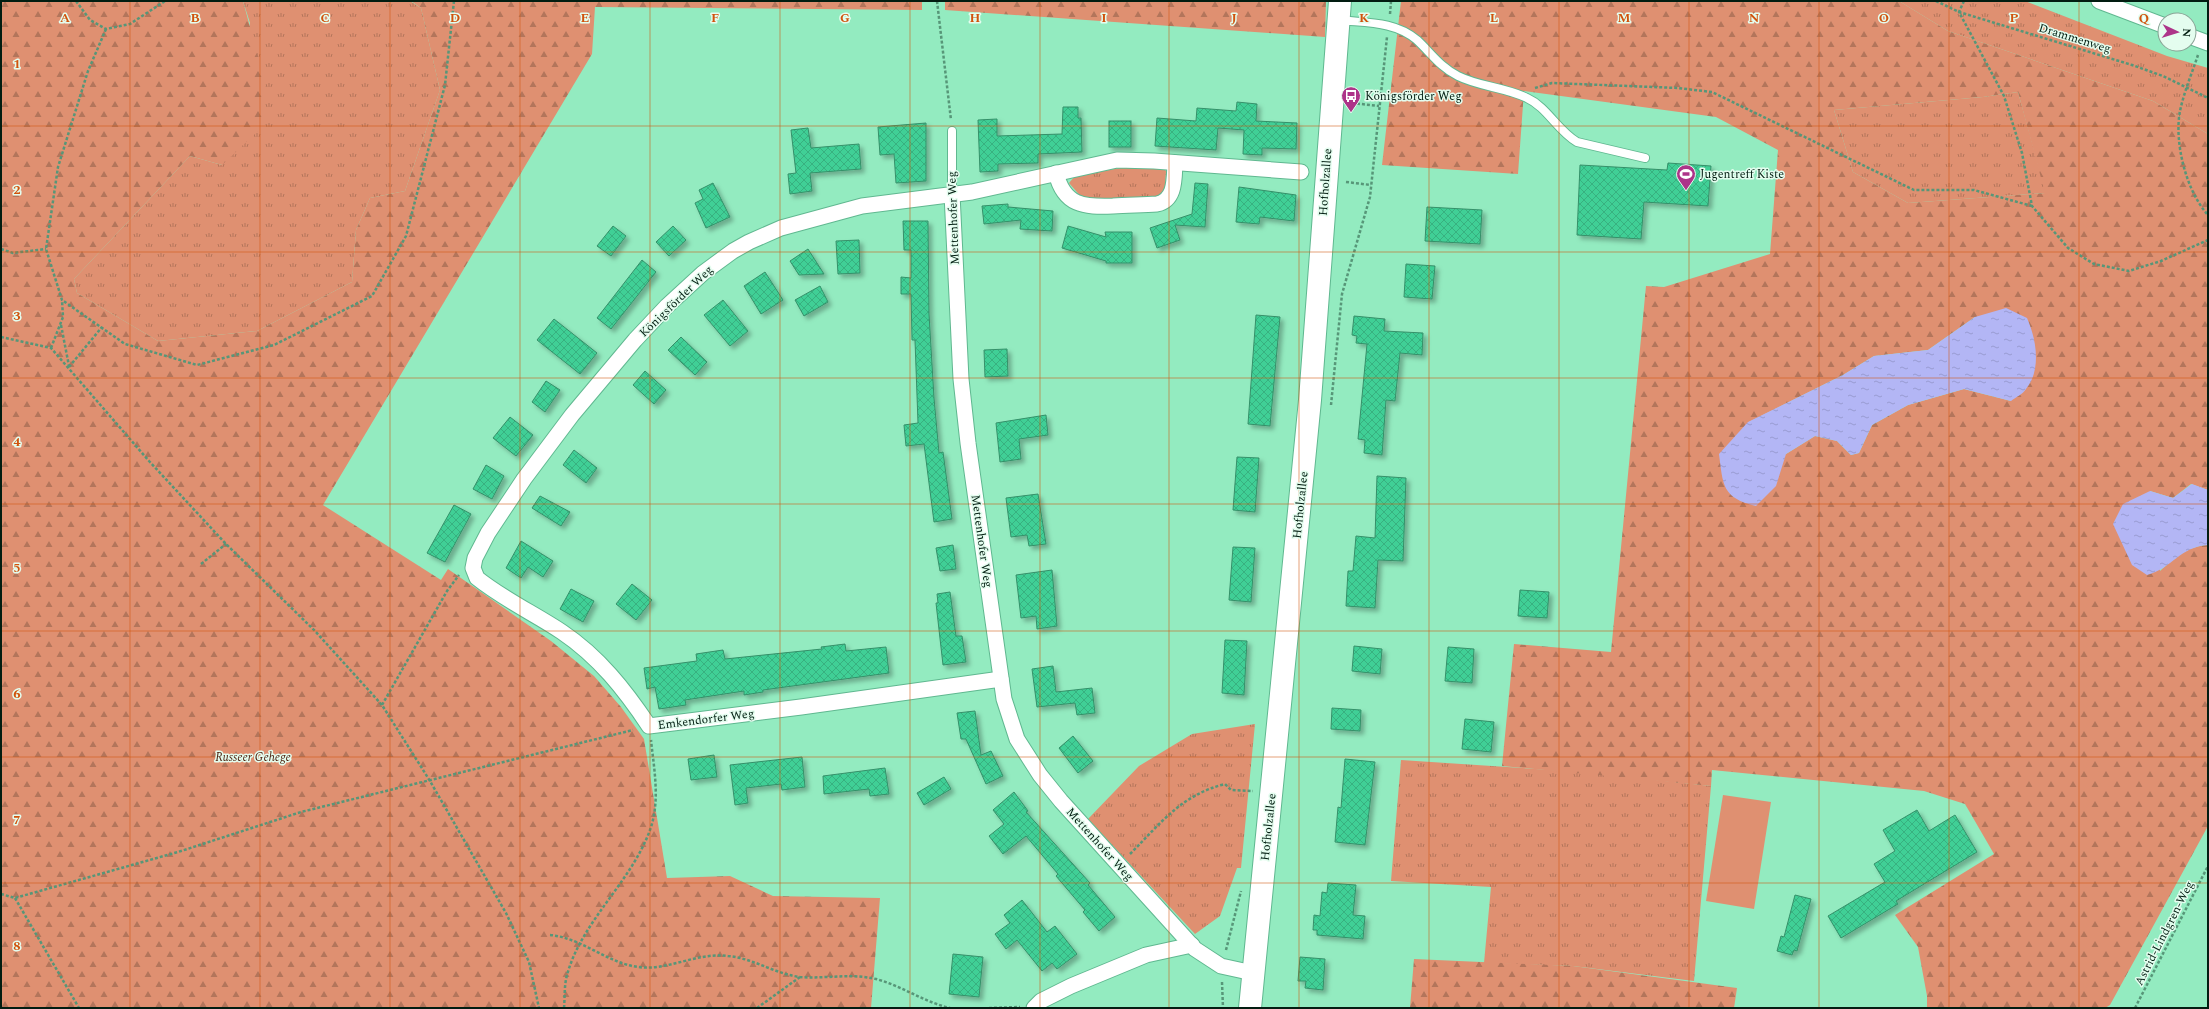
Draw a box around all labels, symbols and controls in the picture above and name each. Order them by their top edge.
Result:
text: A [60,8,70,28]
text: B [190,8,200,28]
text: C [320,8,330,28]
text: D [450,8,460,28]
text: E [581,8,590,28]
text: F [711,8,719,28]
text: G [840,8,850,28]
text: H [970,8,981,28]
text: I [1101,8,1107,28]
text: J [1231,8,1237,28]
text: K [1359,8,1369,28]
text: L [1490,8,1498,28]
text: M [1618,8,1631,28]
text: N [1749,8,1760,28]
text: O [1879,8,1889,28]
text: P [2010,8,2019,28]
text: Q [2139,8,2150,28]
north arrow [2157,12,2197,52]
street label: Drammenweg [2036,18,2113,58]
text: N [2178,28,2195,38]
text: 1 [13,54,21,74]
bus stop icon: Königsförder Weg [1340,85,1362,113]
place label: Königsförder Weg [1365,87,1462,106]
street label: Hofholzallee [1314,147,1337,216]
sports icon: Jugentreff Kiste [1675,163,1697,191]
place label: Jugentreff Kiste [1700,165,1784,184]
street label: Mettenhofer Weg [942,171,965,265]
text: 2 [13,180,21,200]
street label: Königsförder Weg [635,261,718,342]
text: 3 [13,306,21,326]
text: 4 [13,432,21,452]
street label: Hofholzallee [1288,470,1313,540]
street label: Mettenhofer Weg [966,493,997,589]
text: 5 [13,558,21,578]
text: 6 [13,684,21,704]
street label: Emkendorfer Weg [657,704,755,735]
park label: Russeer Gehege [215,748,291,767]
street label: Hofholzallee [1256,792,1281,862]
street label: Mettenhofer Weg [1061,803,1138,885]
text: 7 [13,810,21,830]
street label: Astrid-Lindgren-Weg [2130,878,2199,989]
text: 8 [13,936,21,956]

